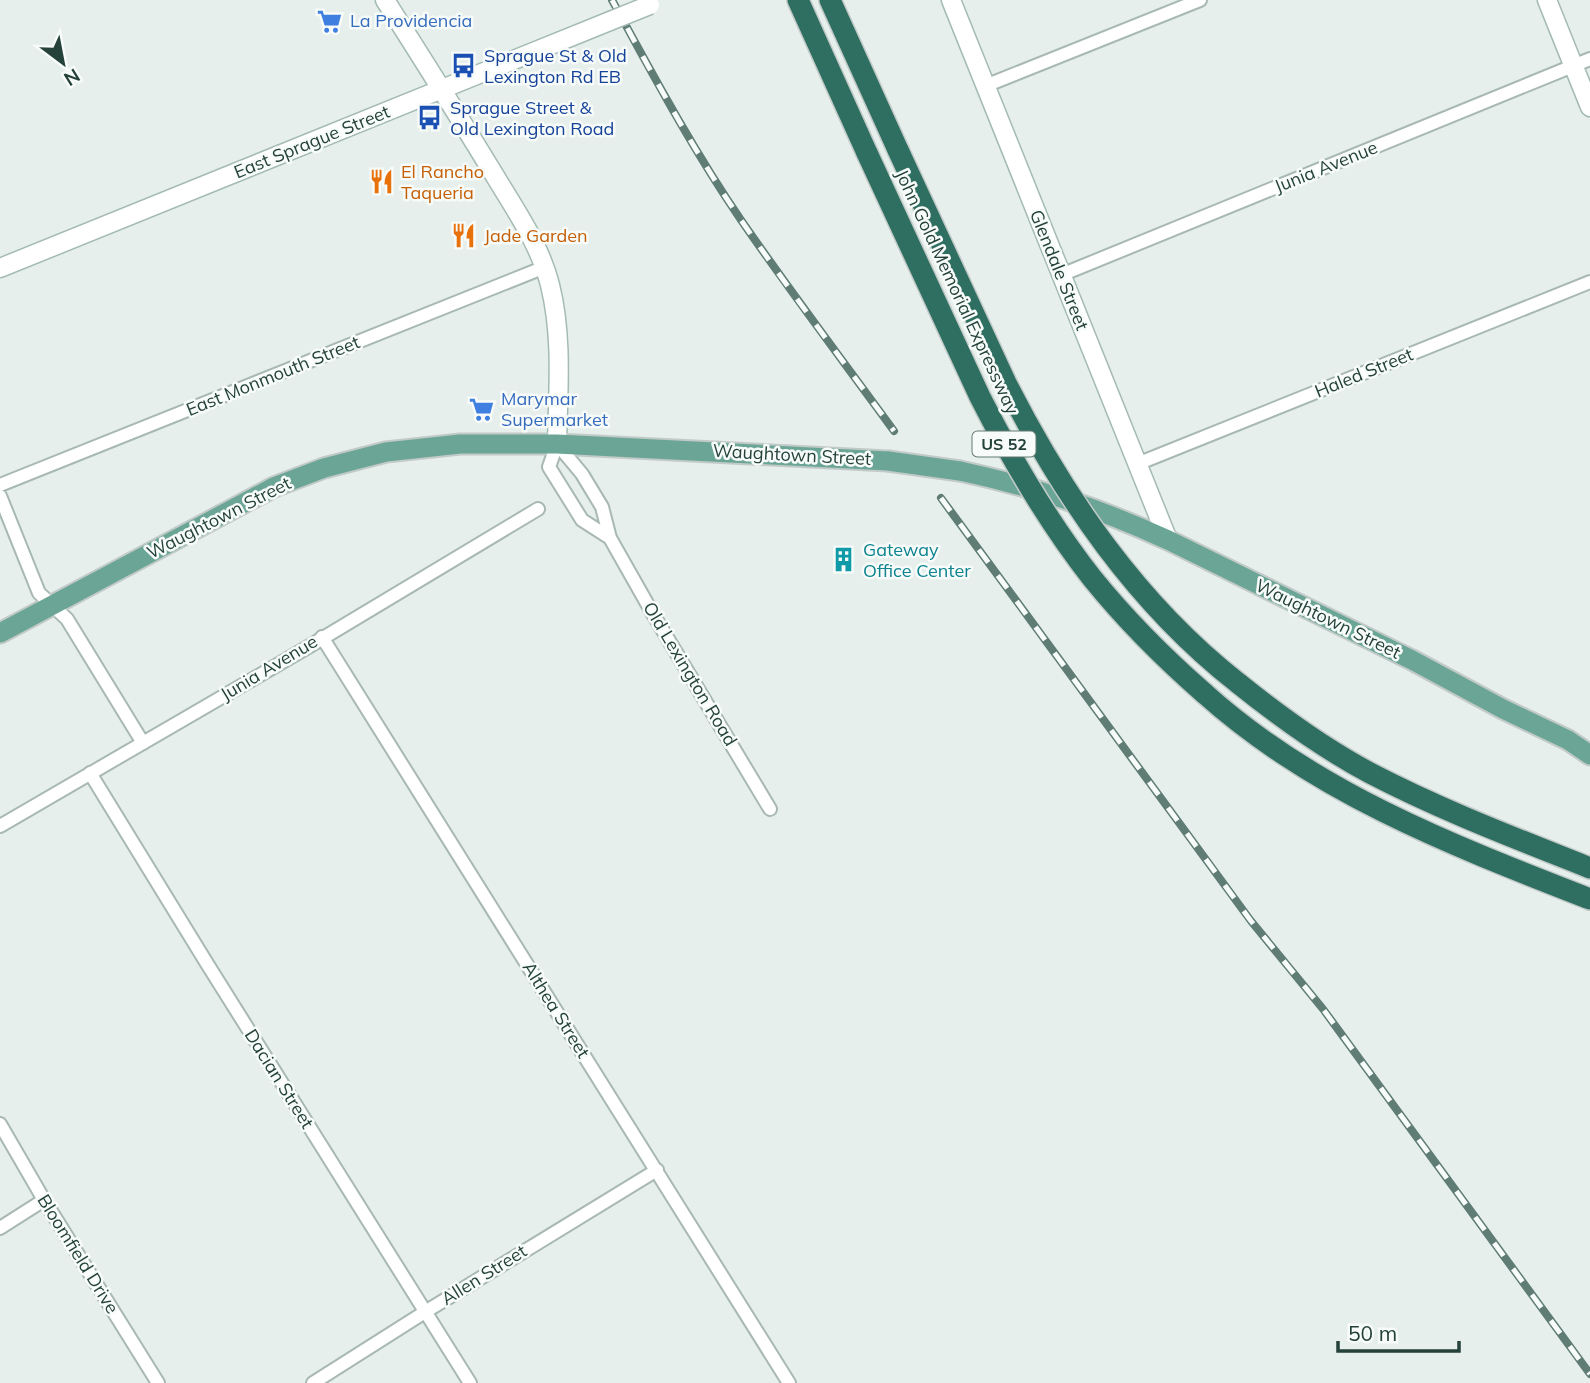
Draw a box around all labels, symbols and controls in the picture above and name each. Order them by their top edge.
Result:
supermarket icon: La Providencia [316,7,344,35]
place label: La Providencia [350,9,472,32]
north arrow [28,28,98,98]
place label: Sprague St & Old Lexington Rd EB [484,44,627,88]
bus stop icon: Sprague St & Old Lexington Rd EB [450,52,478,80]
text: N [60,63,84,91]
place label: Sprague Street & Old Lexington Road [450,96,614,140]
street label: East Sprague Street [231,100,393,183]
bus stop icon: Sprague Street & Old Lexington Road [416,104,444,132]
street label: Junia Avenue [1271,135,1381,198]
place label: El Rancho Taqueria [401,160,484,204]
street label: John Gold Memorial Expressway [890,166,1025,418]
restaurant icon: El Rancho Taqueria [367,168,395,196]
street label: Glendale Street [1025,206,1094,333]
restaurant icon: Jade Garden [450,222,478,250]
place label: Jade Garden [484,224,588,247]
street label: East Monmouth Street [183,330,363,421]
street label: Haled Street [1311,342,1416,403]
place label: Marymar Supermarket [501,387,608,431]
supermarket icon: Marymar Supermarket [467,395,495,423]
road number: US 52 [972,432,1036,457]
street label: Waughtown Street [712,439,872,470]
street label: Waughtown Street [143,471,295,564]
place label: Gateway Office Center [863,538,971,582]
building icon: Gateway Office Center [829,546,857,574]
street label: Waughtown Street [1252,573,1405,664]
street label: Old Lexington Road [638,597,743,750]
street label: Junia Avenue [216,630,322,706]
street label: Althea Street [518,957,595,1062]
street label: Dacian Street [240,1025,319,1133]
street label: Bloomfield Drive [33,1190,124,1318]
street label: Allen Street [437,1239,531,1310]
scale bar [1338,1310,1459,1354]
text: 50 m [1348,1320,1397,1346]

